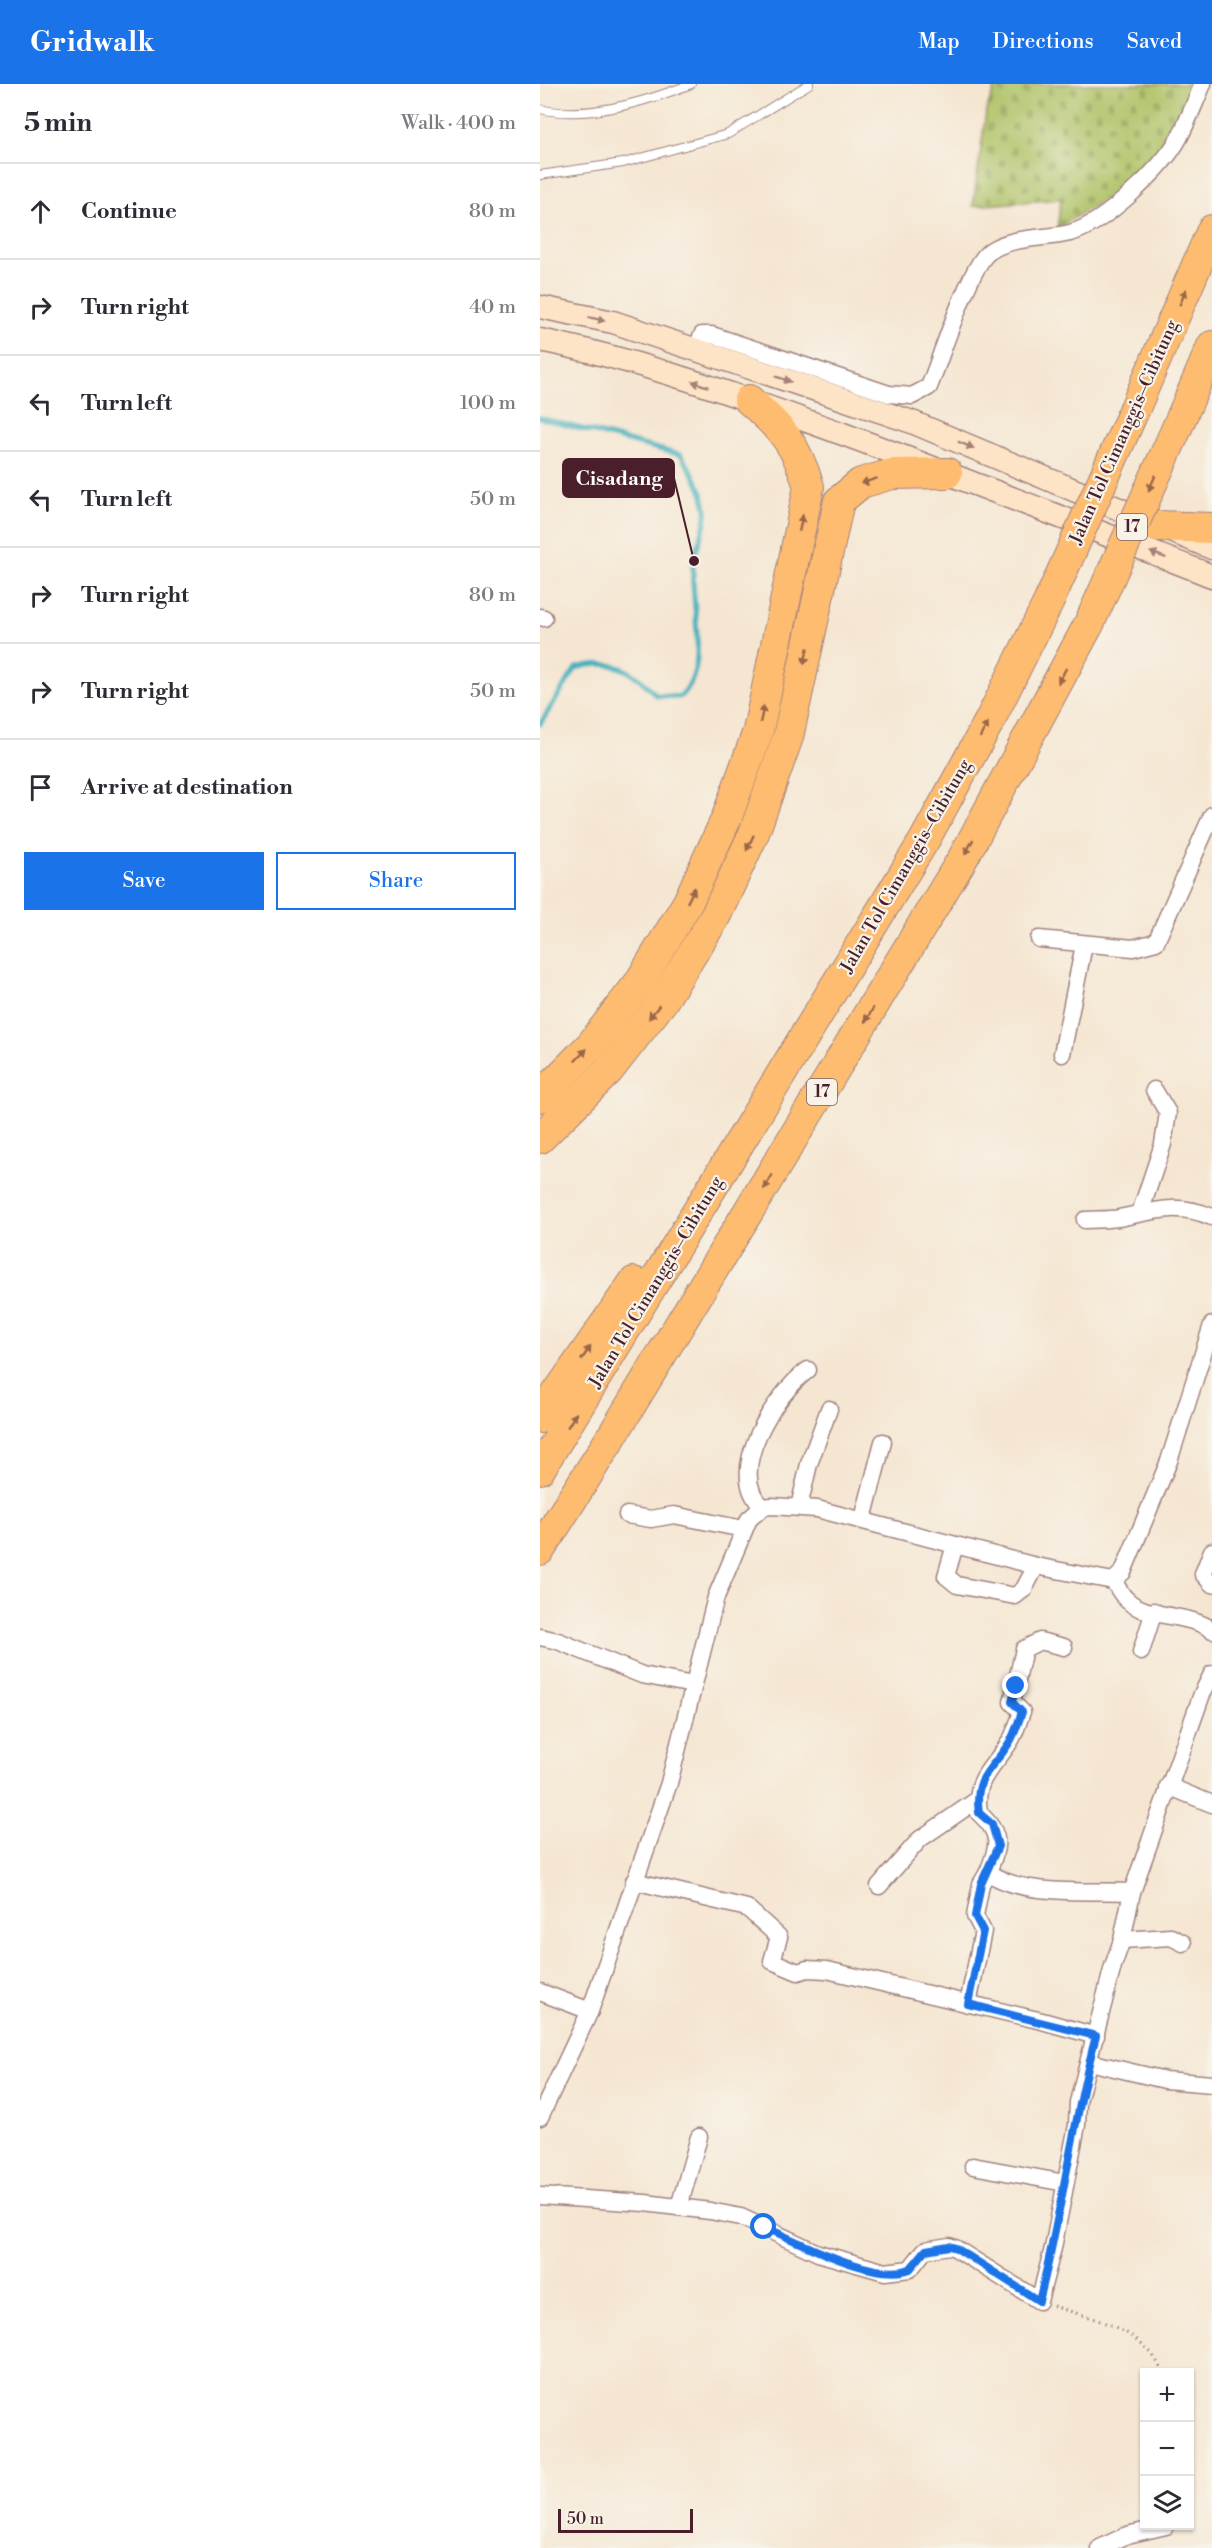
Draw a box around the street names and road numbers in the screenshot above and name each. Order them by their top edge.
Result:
street label: Jalan Tol Cimanggis–Cibitung [1064,316,1184,549]
road number: 17 [1117,514,1147,540]
street label: Jalan Tol Cimanggis–Cibitung [835,755,977,978]
road number: 17 [807,1079,837,1105]
street label: Jalan Tol Cimanggis–Cibitung [583,1171,729,1393]

